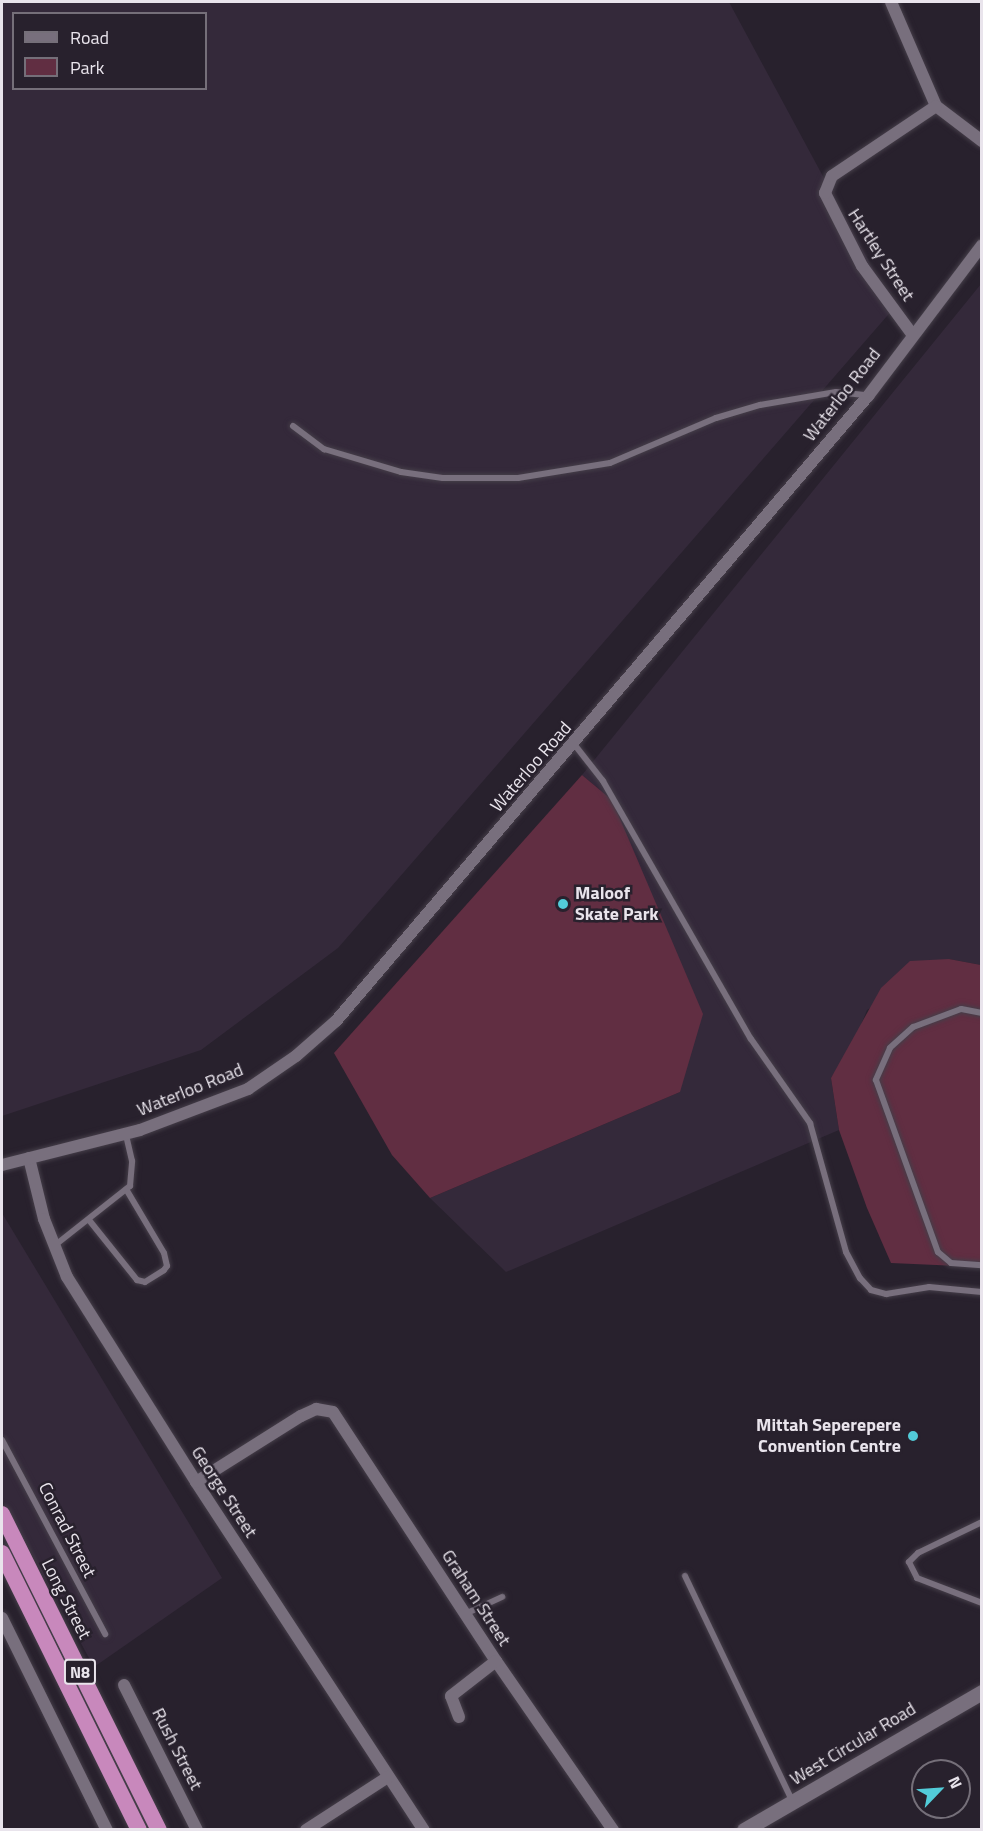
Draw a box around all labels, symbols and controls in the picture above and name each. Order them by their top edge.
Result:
legend [12,12,207,90]
text: Road [70,24,109,51]
text: Park [70,54,104,81]
street label: Hartley Street [843,205,919,305]
street label: Waterloo Road [799,344,885,446]
street label: Waterloo Road [486,717,576,817]
place label: Maloof Skate Park [575,883,659,926]
marker: Maloof Skate Park [556,897,570,911]
street label: Waterloo Road [134,1059,246,1121]
place label: Mittah Seperepere Convention Centre [756,1415,901,1458]
marker: Mittah Seperepere Convention Centre [906,1429,920,1443]
street label: George Street [186,1442,262,1542]
street label: Conrad Street [34,1479,100,1581]
street label: Graham Street [437,1546,515,1650]
street label: Long Street [37,1555,95,1643]
road number: N8 [64,1659,97,1685]
street label: West Circular Road [786,1698,920,1790]
street label: Rush Street [147,1704,207,1794]
north arrow [911,1759,971,1819]
text: N [942,1772,969,1792]

